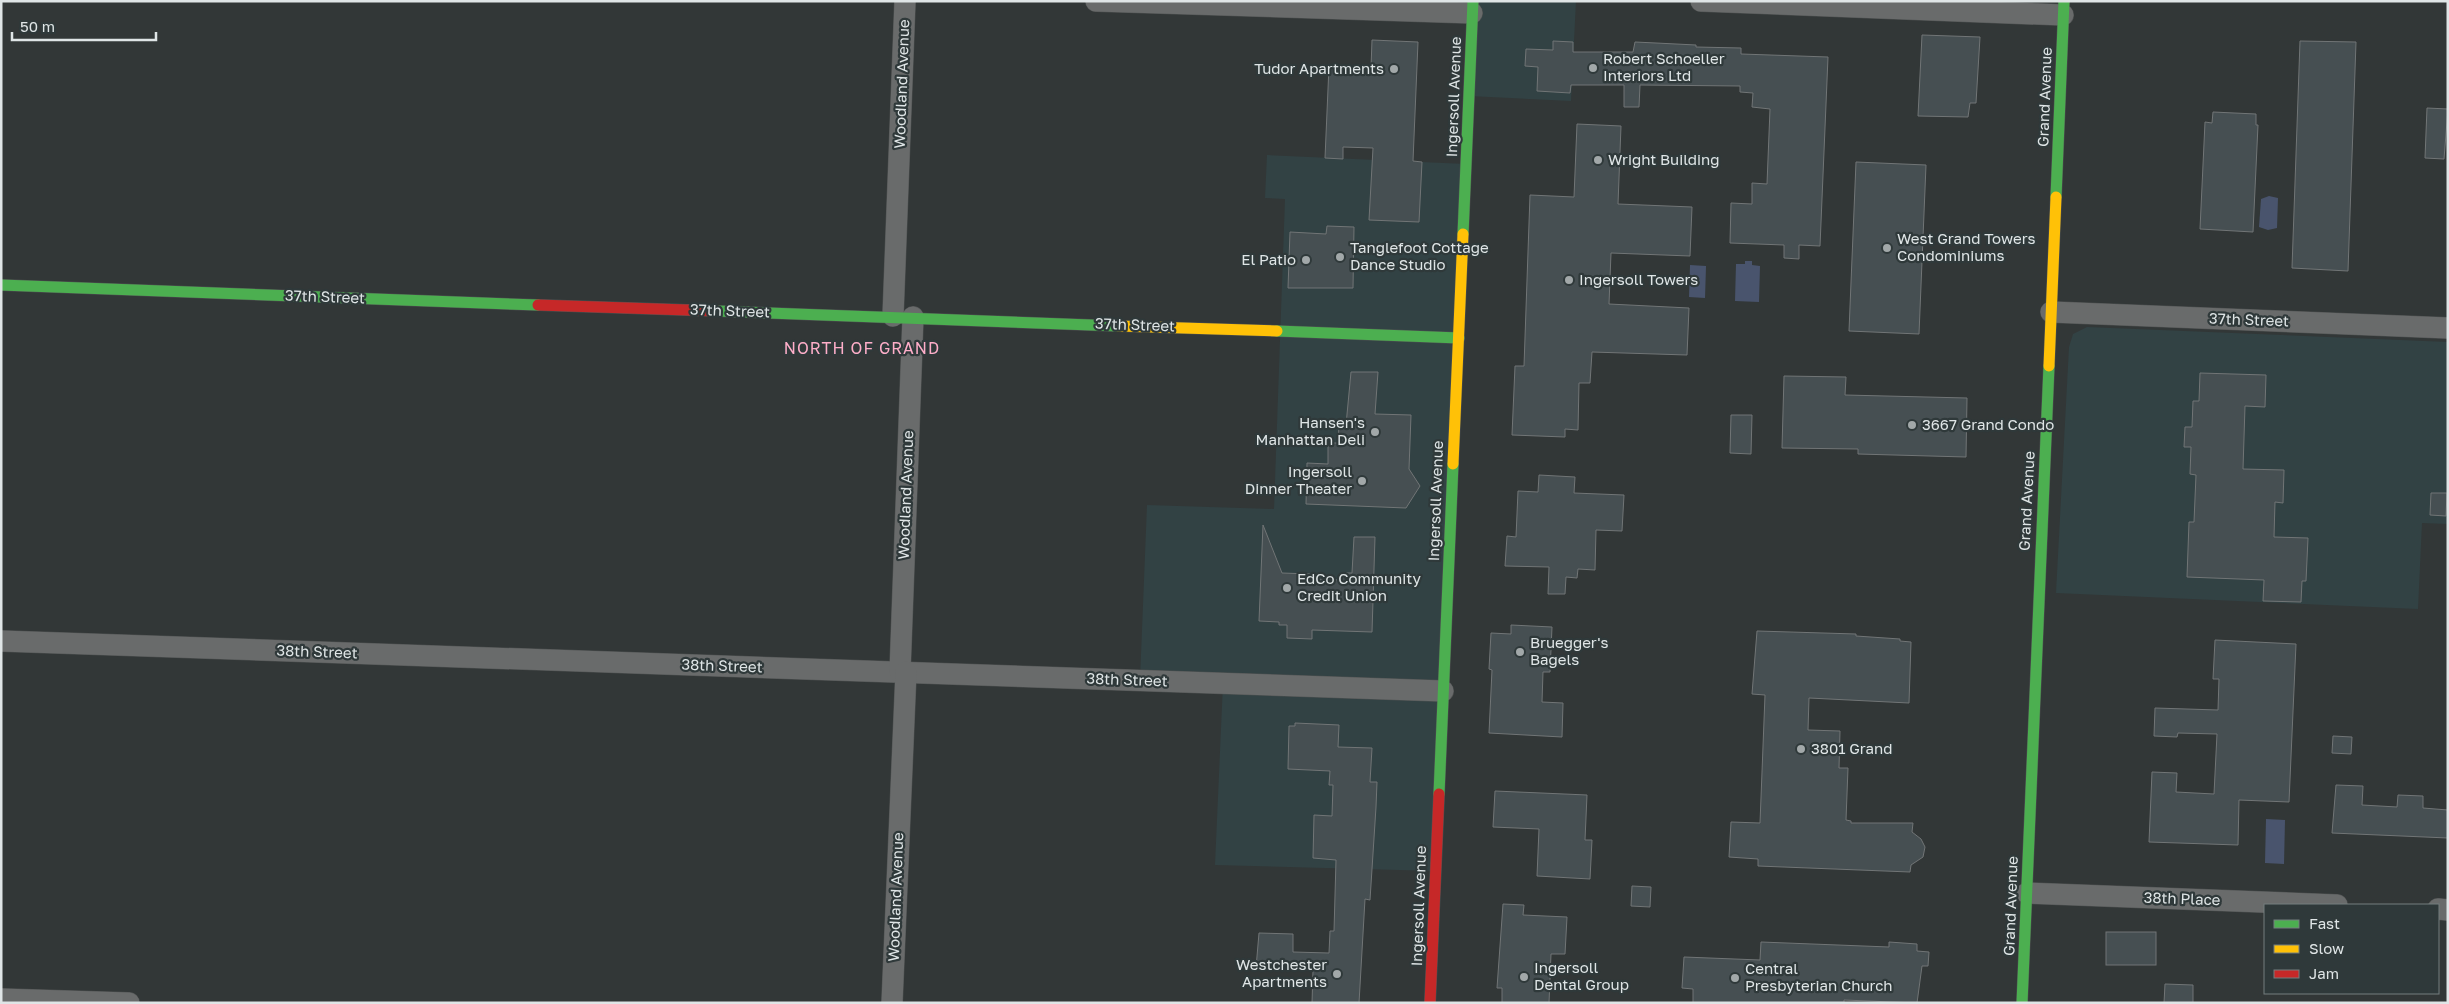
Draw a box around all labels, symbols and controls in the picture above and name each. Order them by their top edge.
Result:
scale bar [12,10,156,42]
text: 50 m [20,17,55,35]
street label: Woodland Avenue [890,19,912,149]
street label: Ingersoll Avenue [1442,36,1464,158]
street label: Grand Avenue [2033,46,2055,147]
place label: Robert Schoeller Interiors Ltd [1603,49,1725,84]
place label: Tudor Apartments [1254,59,1384,77]
marker: Robert Schoeller Interiors Ltd [1587,62,1599,74]
marker: Tudor Apartments [1388,63,1400,75]
place label: Wright Building [1608,150,1720,168]
marker: Wright Building [1592,154,1604,166]
place label: West Grand Towers Condominiums [1897,229,2036,264]
place label: Tanglefoot Cottage Dance Studio [1350,238,1489,273]
marker: West Grand Towers Condominiums [1881,242,1893,254]
place label: El Patio [1241,250,1296,268]
marker: Tanglefoot Cottage Dance Studio [1334,251,1346,263]
marker: El Patio [1300,254,1312,266]
place label: Ingersoll Towers [1579,270,1698,288]
marker: Ingersoll Towers [1563,274,1575,286]
street label: 37th Street [285,286,365,306]
street label: 37th Street [690,300,770,320]
street label: 37th Street [2209,309,2289,329]
street label: 37th Street [1095,314,1175,334]
district label: NORTH OF GRAND [784,338,940,358]
place label: Hansen's Manhattan Deli [1256,413,1365,448]
place label: 3667 Grand Condo [1922,415,2054,433]
marker: 3667 Grand Condo [1906,419,1918,431]
marker: Hansen's Manhattan Deli [1369,426,1381,438]
street label: Woodland Avenue [894,430,916,560]
street label: Ingersoll Avenue [1424,440,1446,562]
street label: Grand Avenue [2014,450,2038,551]
place label: Ingersoll Dinner Theater [1245,462,1352,497]
marker: Ingersoll Dinner Theater [1356,475,1368,487]
place label: EdCo Community Credit Union [1297,569,1422,604]
marker: EdCo Community Credit Union [1281,582,1293,594]
place label: Bruegger's Bagels [1530,633,1609,668]
street label: 38th Street [276,641,358,661]
marker: Bruegger's Bagels [1514,646,1526,658]
street label: 38th Street [681,655,763,675]
street label: 38th Street [1086,669,1168,689]
place label: 3801 Grand [1811,739,1892,757]
marker: 3801 Grand [1795,743,1807,755]
street label: Woodland Avenue [884,832,906,962]
street label: Ingersoll Avenue [1407,845,1429,967]
street label: Grand Avenue [1999,855,2021,956]
street label: 38th Place [2143,888,2221,908]
legend [2264,904,2439,994]
text: Fast [2309,914,2340,932]
text: Slow [2309,939,2344,957]
place label: Westchester Apartments [1236,955,1327,990]
place label: Ingersoll Dental Group [1534,958,1629,993]
place label: Central Presbyterian Church [1745,959,1893,994]
text: Jam [2309,964,2339,982]
marker: Westchester Apartments [1331,968,1343,980]
marker: Ingersoll Dental Group [1518,971,1530,983]
marker: Central Presbyterian Church [1729,972,1741,984]

